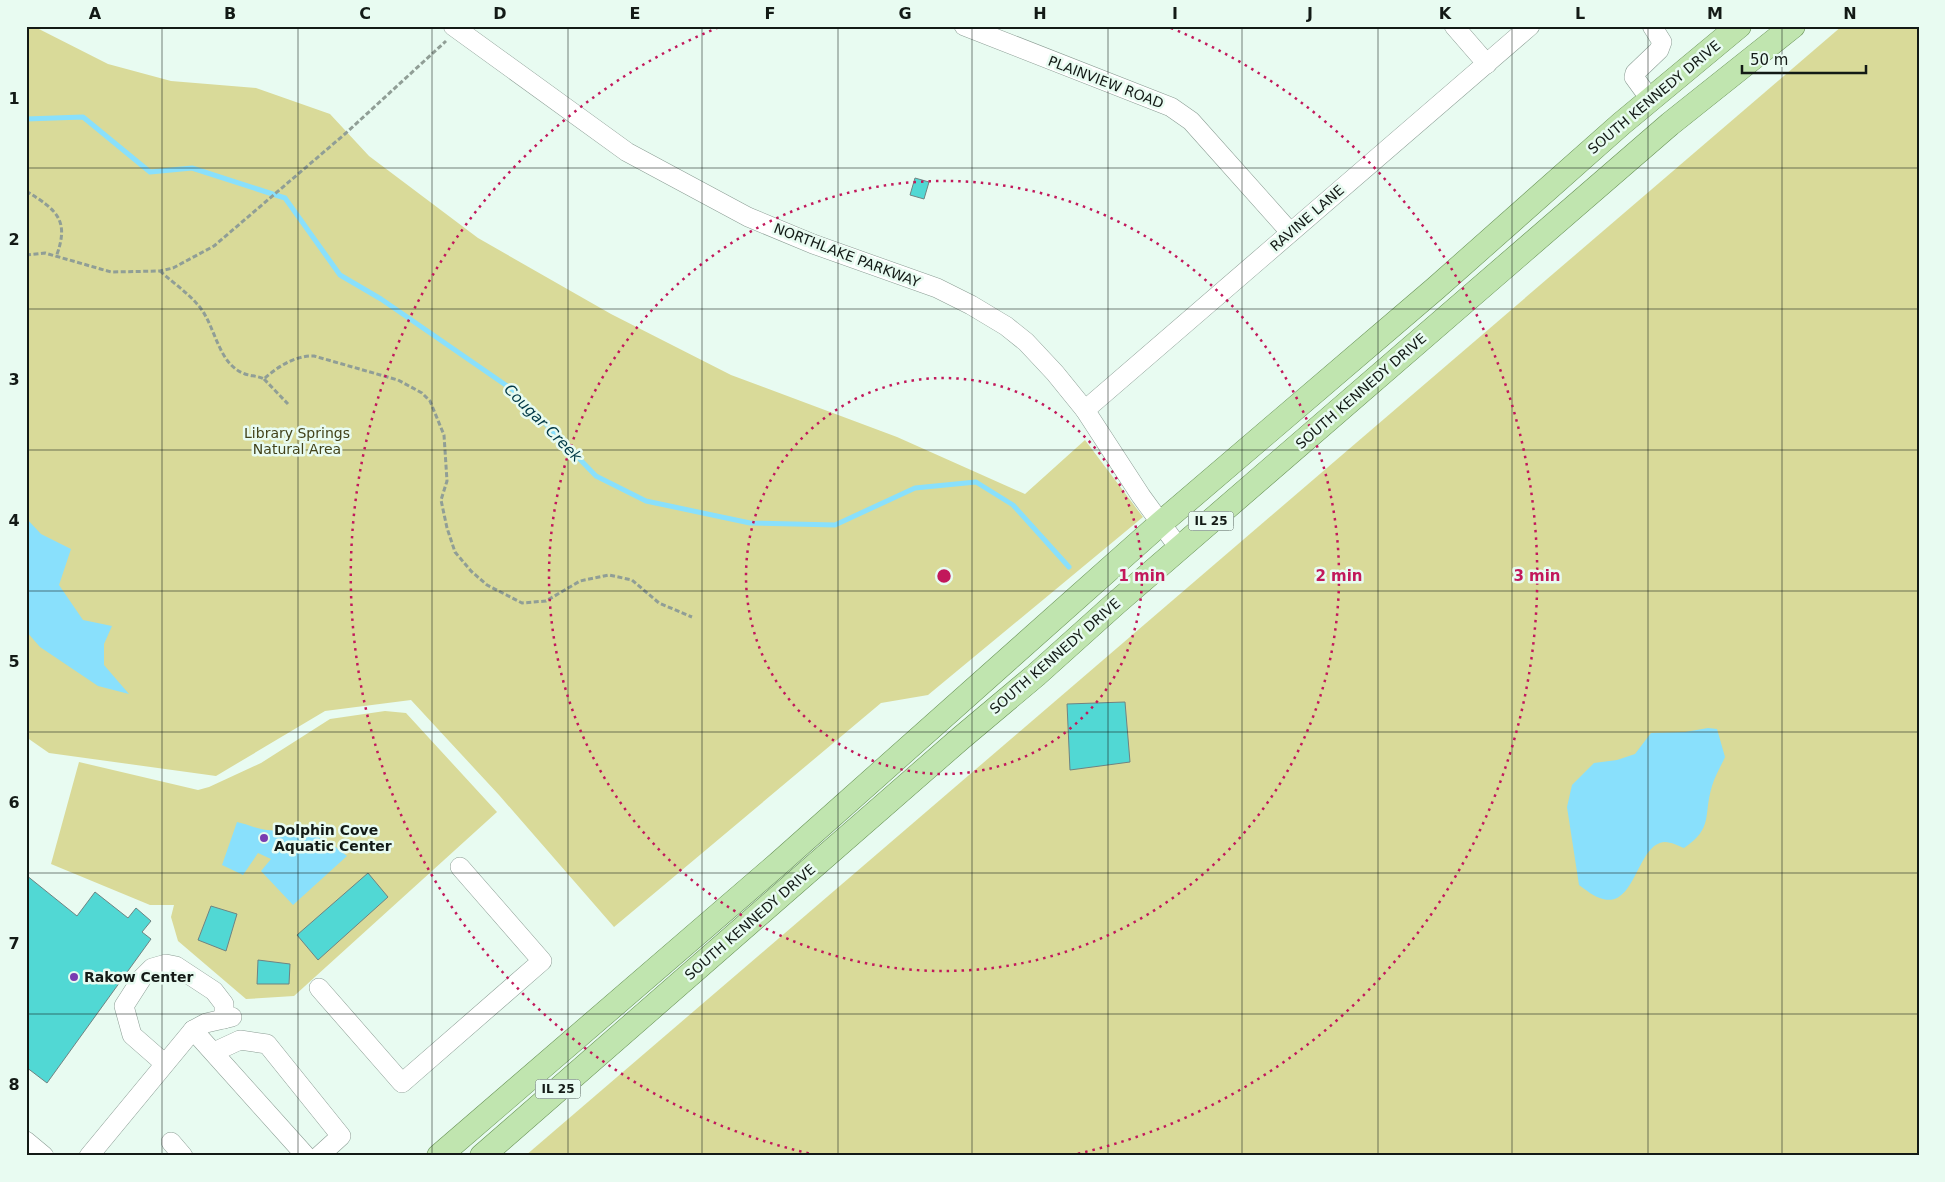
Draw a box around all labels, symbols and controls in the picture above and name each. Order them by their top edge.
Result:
text: A [89,4,102,23]
text: B [224,4,236,23]
text: C [359,4,371,23]
text: D [493,4,507,23]
text: E [630,4,640,23]
text: F [765,4,775,23]
text: G [898,4,912,23]
text: H [1033,4,1047,23]
text: I [1172,4,1178,23]
text: J [1306,4,1313,23]
text: K [1439,4,1452,23]
text: L [1575,4,1585,23]
text: M [1707,4,1723,23]
text: N [1843,4,1857,23]
street label: SOUTH KENNEDY DRIVE [1585,37,1723,157]
scale bar [1742,42,1866,74]
text: 50 m [1750,51,1788,69]
street label: PLAINVIEW ROAD [1046,53,1166,111]
text: 1 [8,89,20,108]
street label: RAVINE LANE [1267,182,1347,254]
street label: NORTHLAKE PARKWAY [772,220,923,290]
text: 2 [8,230,20,249]
street label: SOUTH KENNEDY DRIVE [1293,330,1429,452]
text: 3 [8,370,20,389]
water label: Cougar Creek [500,380,587,467]
park label: Library Springs Natural Area [244,425,350,457]
text: 4 [8,511,20,530]
road number: IL 25 [1188,512,1234,530]
centre of rings [935,567,953,585]
text: 1 min [1118,567,1166,585]
text: 2 min [1315,567,1363,585]
text: 3 min [1513,567,1561,585]
street label: SOUTH KENNEDY DRIVE [987,595,1123,717]
text: 5 [8,652,20,671]
text: 6 [8,793,20,812]
place label: Dolphin Cove Aquatic Center [274,822,392,854]
marker: Dolphin Cove Aquatic Center [258,832,270,844]
street label: SOUTH KENNEDY DRIVE [682,861,818,983]
text: 7 [8,934,20,953]
place label: Rakow Center [84,969,194,985]
marker: Rakow Center [68,971,80,983]
text: 8 [8,1075,20,1094]
road number: IL 25 [536,1080,580,1098]

